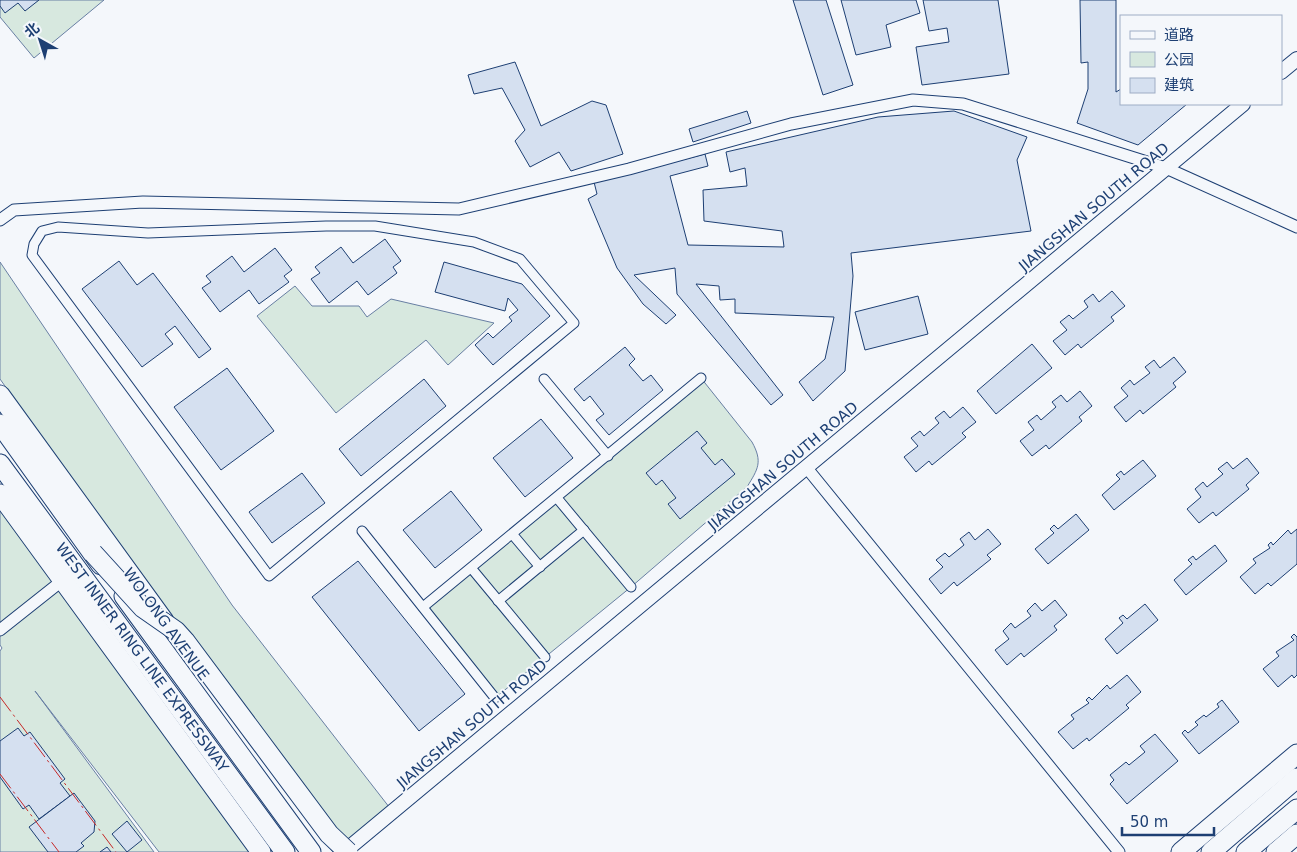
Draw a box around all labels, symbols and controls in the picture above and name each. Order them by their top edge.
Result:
north arrow [15,15,65,65]
legend [1120,15,1282,105]
text: 北 [21,19,42,41]
text: 道路 [1164,26,1194,44]
text: 公园 [1164,51,1194,69]
text: 建筑 [1164,76,1194,94]
street label: JIANGSHAN SOUTH ROAD [1015,139,1173,276]
street label: JIANGSHAN SOUTH ROAD [704,398,862,535]
street label: WEST INNER RING LINE EXPRESSWAY [52,539,233,776]
street label: WOLONG AVENUE [119,564,213,684]
street label: JIANGSHAN SOUTH ROAD [393,656,551,793]
scale bar [1122,804,1214,836]
text: 50 m [1130,813,1168,831]

